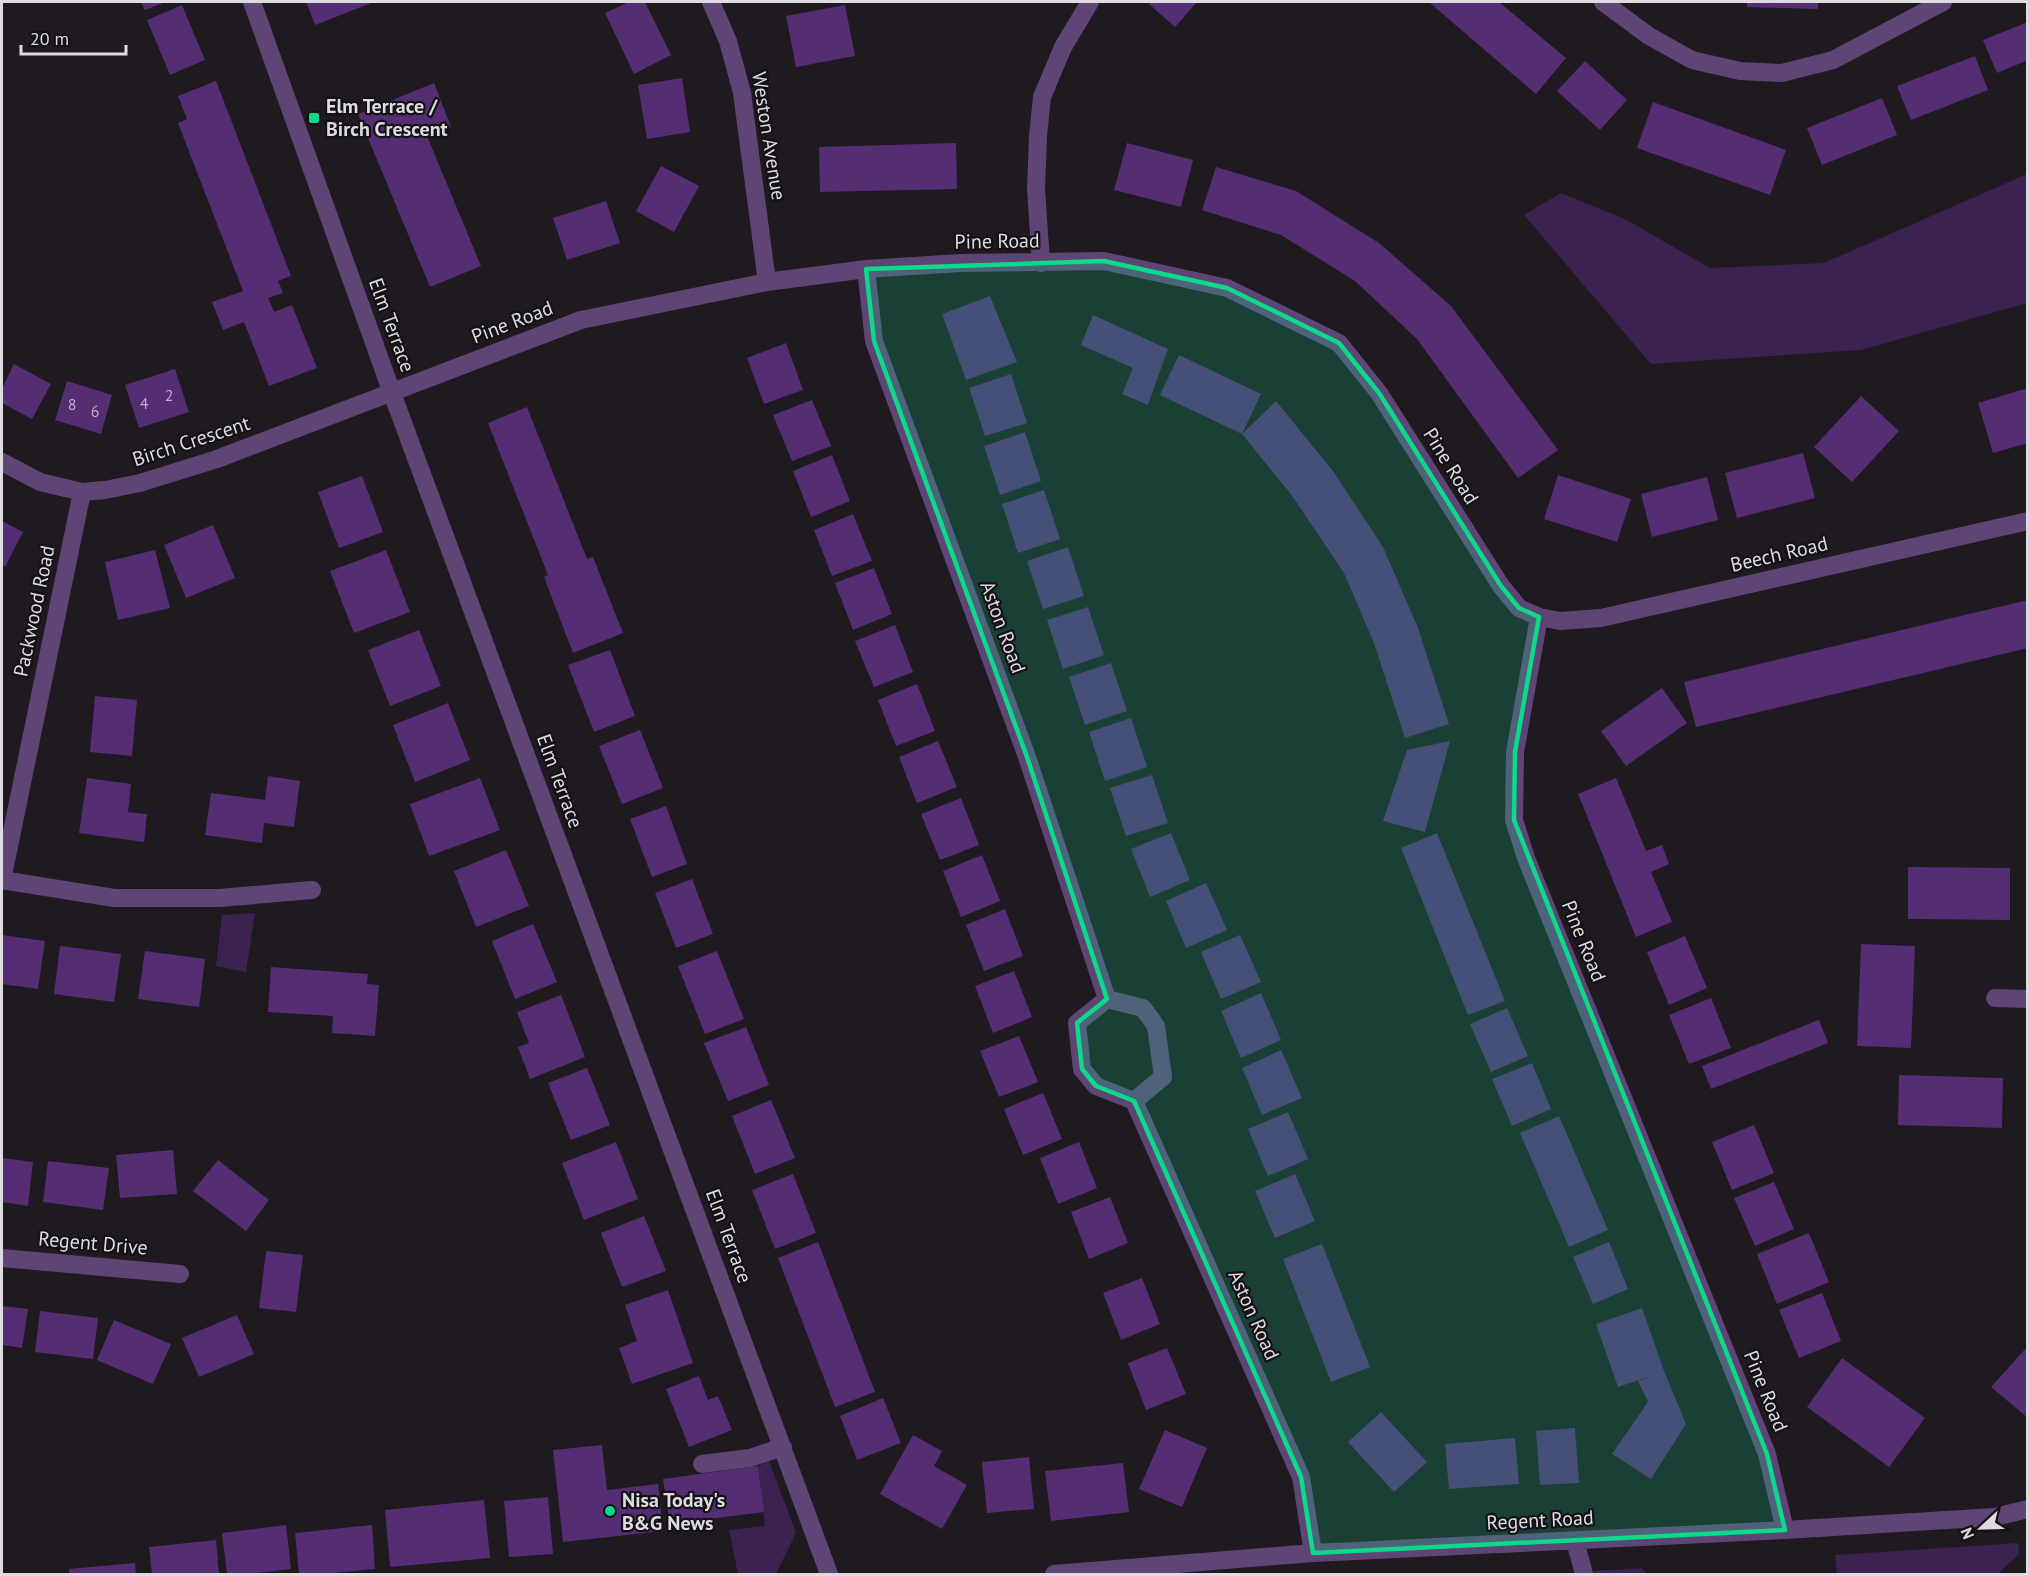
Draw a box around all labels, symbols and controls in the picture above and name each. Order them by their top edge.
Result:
scale bar [21,18,126,56]
text: 20 m [30,27,69,50]
street label: Weston Avenue [746,70,792,202]
place label: Elm Terrace / Birch Crescent [326,93,448,142]
marker: Elm Terrace / Birch Crescent [307,111,321,125]
street label: Pine Road [954,227,1040,255]
street label: Elm Terrace [363,274,421,376]
street label: Pine Road [468,295,556,349]
house number: 2 [165,385,173,405]
house number: 4 [140,393,149,413]
house number: 8 [68,394,76,414]
house number: 6 [91,401,99,421]
street label: Birch Crescent [129,410,253,472]
street label: Pine Road [1417,423,1485,509]
street label: Beech Road [1728,530,1830,578]
street label: Packwood Road [7,543,61,679]
street label: Aston Road [974,577,1032,677]
street label: Elm Terrace [531,730,589,832]
street label: Pine Road [1556,897,1612,985]
street label: Elm Terrace [700,1185,758,1287]
street label: Regent Drive [37,1225,149,1261]
street label: Aston Road [1223,1266,1285,1364]
street label: Pine Road [1738,1347,1794,1435]
place label: Nisa Today's B&G News [622,1487,725,1536]
north arrow [1951,1498,2011,1558]
marker: Nisa Today's B&G News [603,1504,617,1518]
street label: Regent Road [1486,1504,1594,1536]
text: N [1956,1525,1978,1542]

